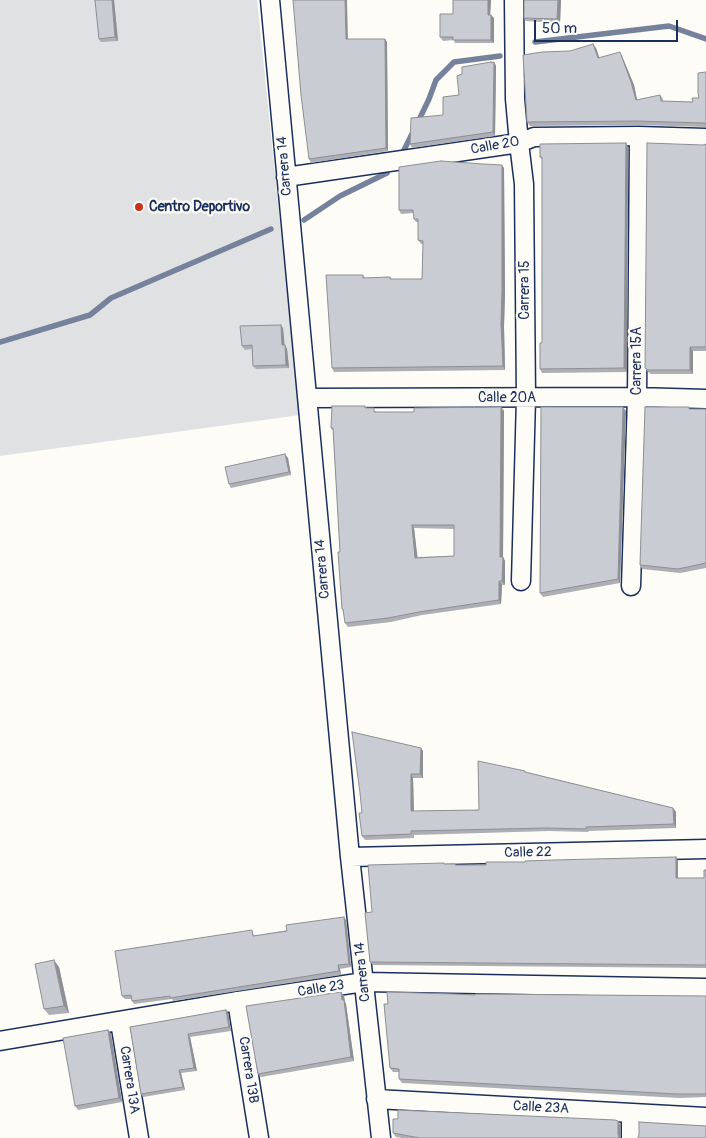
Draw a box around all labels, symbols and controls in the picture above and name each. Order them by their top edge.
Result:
scale bar [536,10,680,42]
text: 50 m [542,19,577,38]
street label: Calle 20 [469,133,521,159]
street label: Carrera 14 [274,135,296,197]
place label: Centro Deportivo [149,199,250,215]
marker: Centro Deportivo [133,201,145,213]
street label: Carrera 15 [517,260,533,320]
street label: Carrera 15A [629,327,645,395]
street label: Calle 20A [478,390,536,406]
street label: Carrera 14 [312,538,334,600]
street label: Calle 22 [504,844,552,862]
street label: Carrera 14 [352,941,374,1003]
street label: Calle 23 [296,977,346,1001]
street label: Carrera 13B [234,1035,262,1105]
street label: Carrera 13A [115,1045,143,1115]
street label: Calle 23A [513,1098,569,1118]

